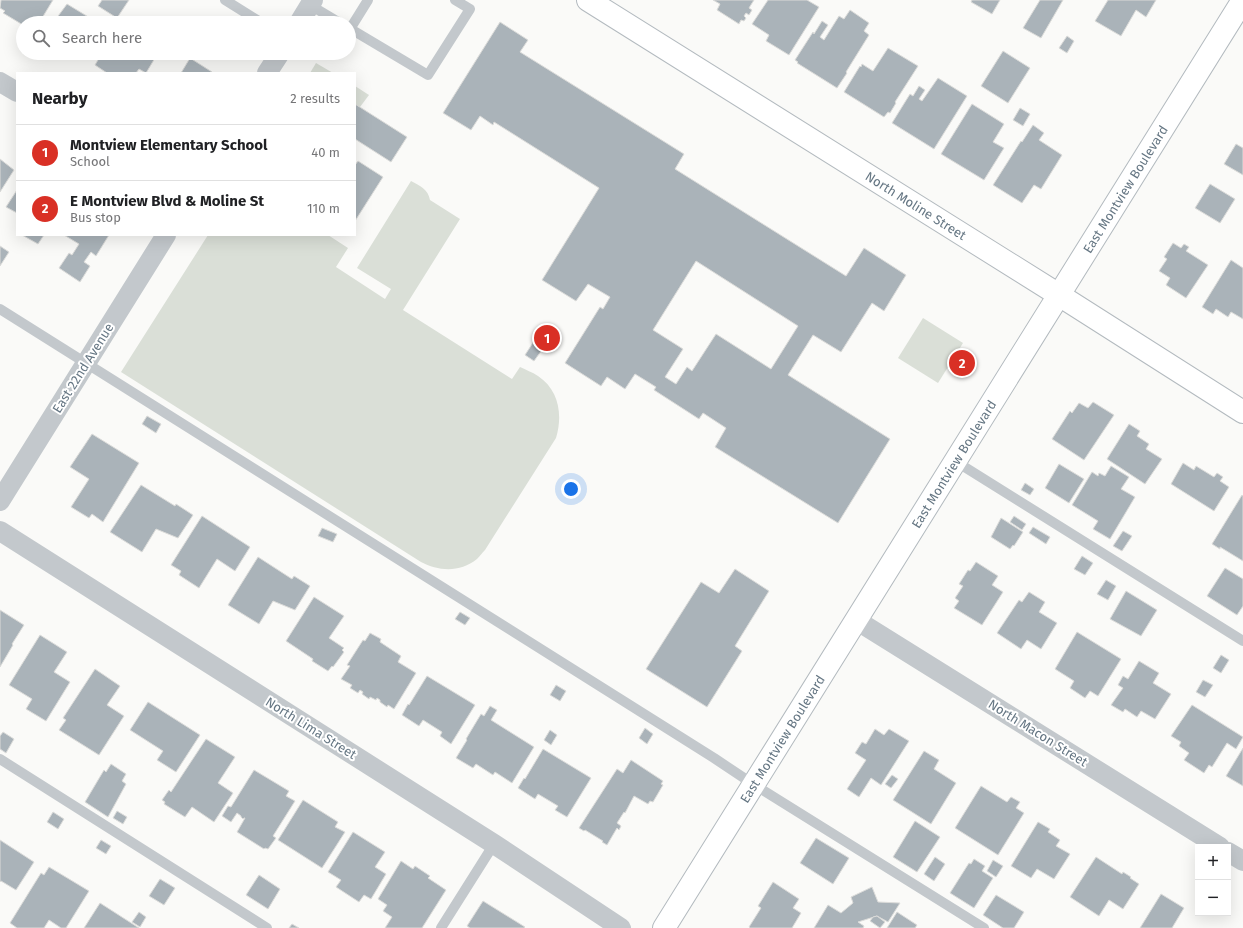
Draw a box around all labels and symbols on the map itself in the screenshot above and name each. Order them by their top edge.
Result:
street label: East Montview Boulevard [1080,122,1170,256]
street label: North Moline Street [863,168,969,243]
street label: East 22nd Avenue [49,320,117,416]
pin: 1 [534,323,560,353]
pin: 2 [949,348,975,378]
street label: East Montview Boulevard [908,397,999,530]
your location [561,479,581,499]
street label: East Montview Boulevard [737,672,827,805]
street label: North Lima Street [263,694,359,762]
street label: North Macon Street [986,696,1091,770]

